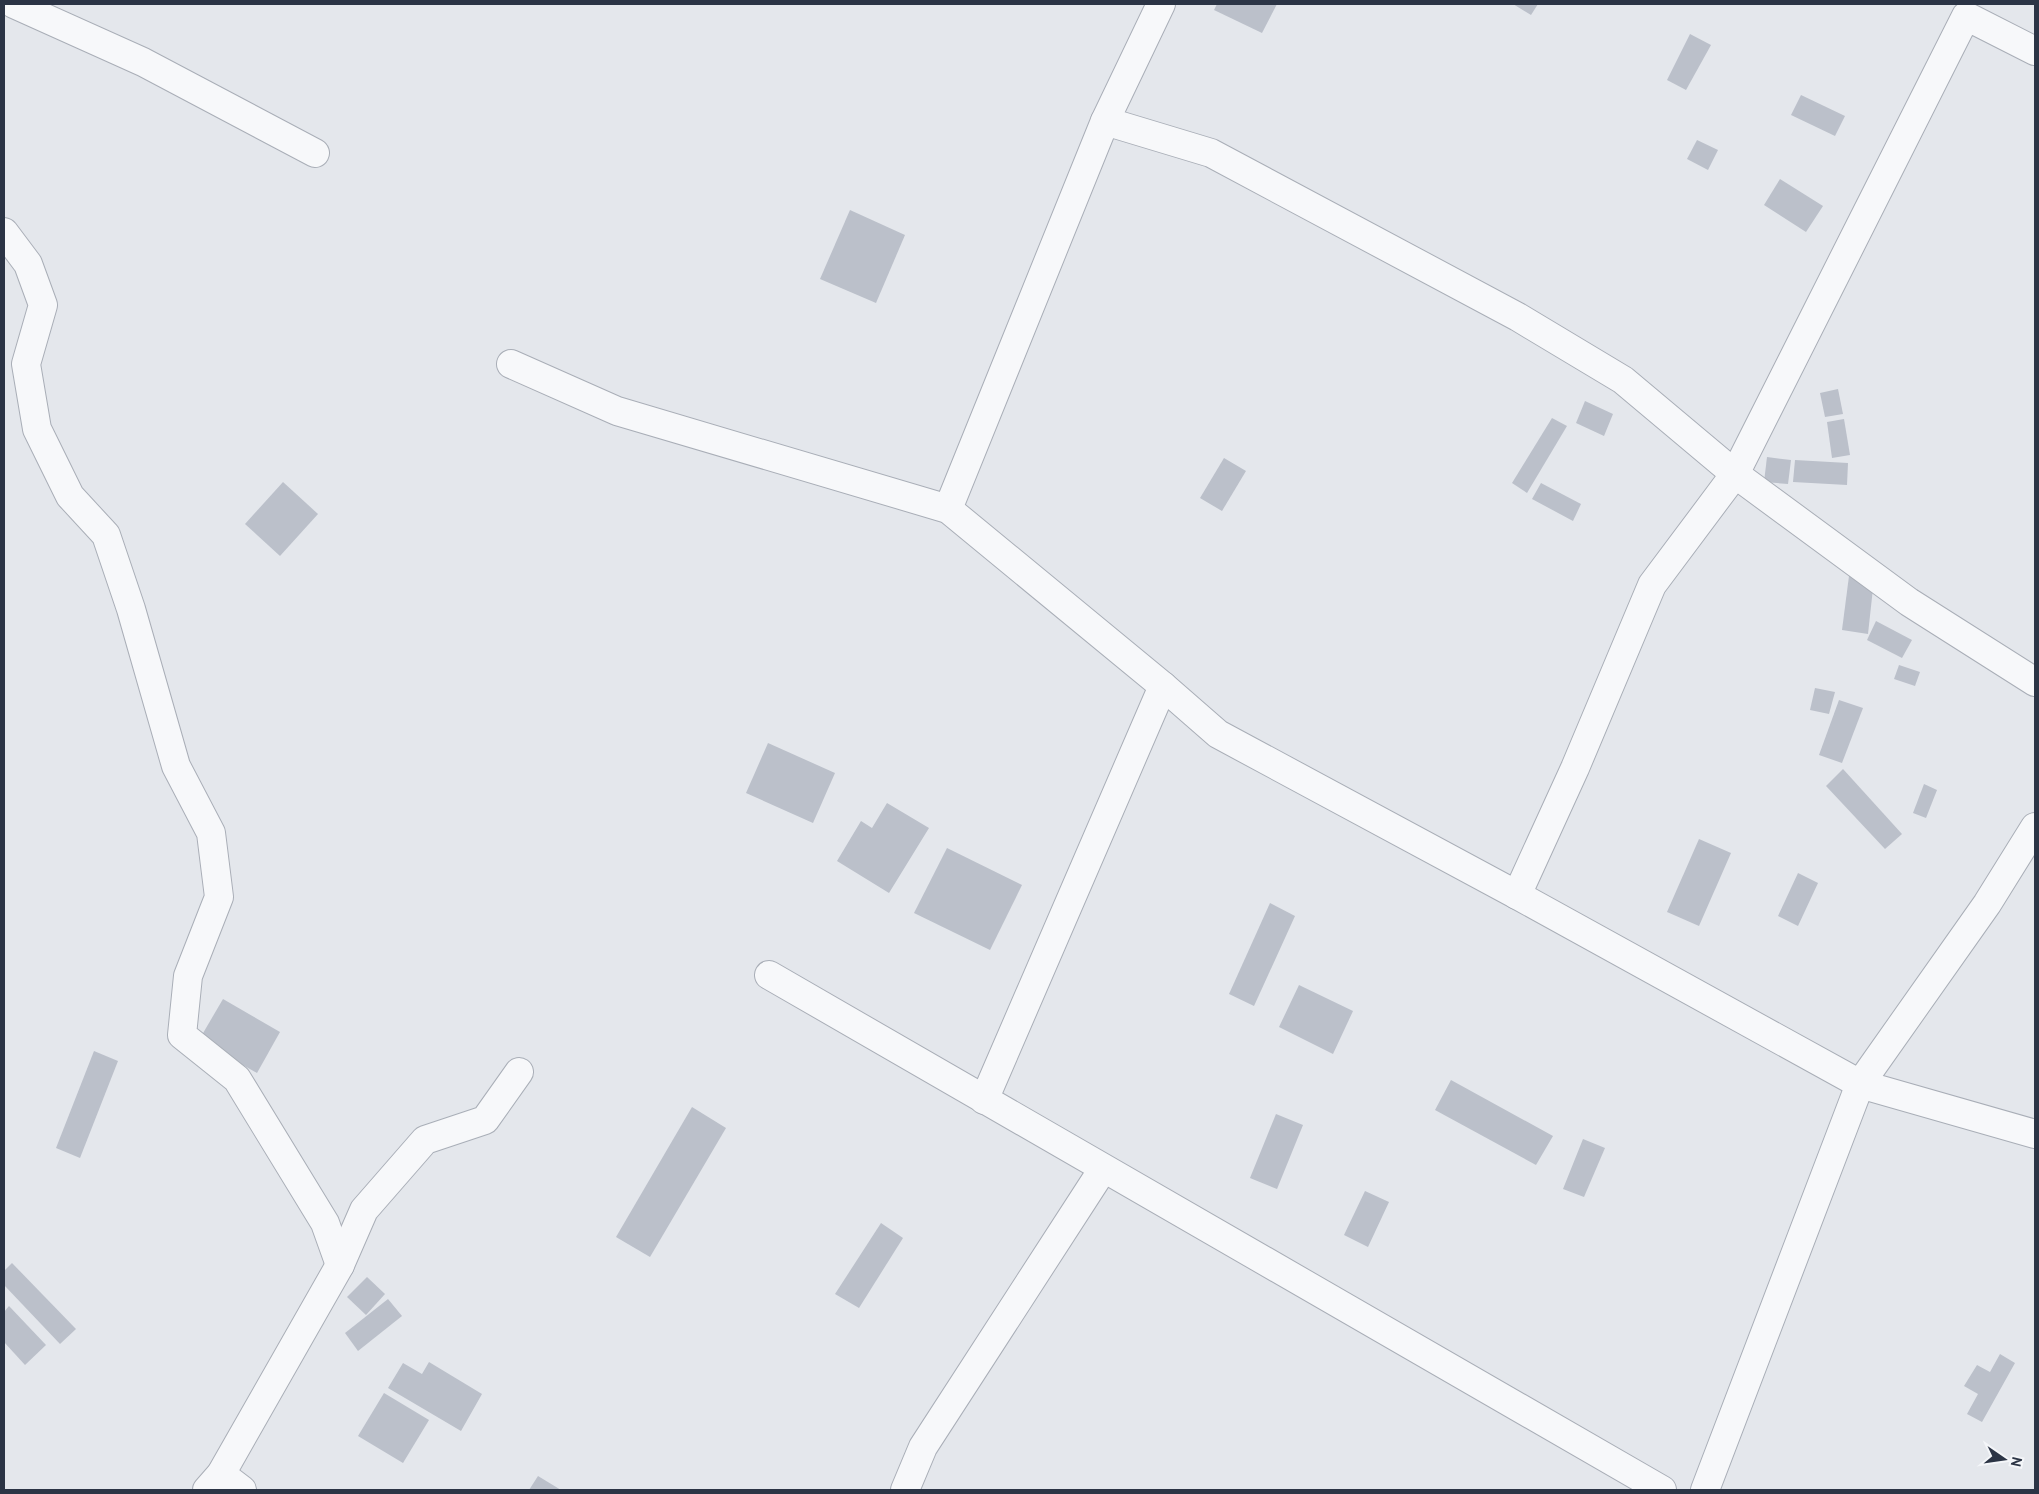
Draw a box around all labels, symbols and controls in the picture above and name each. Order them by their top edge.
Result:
north arrow [1979,1434,2029,1484]
text: N [2007,1455,2026,1468]

